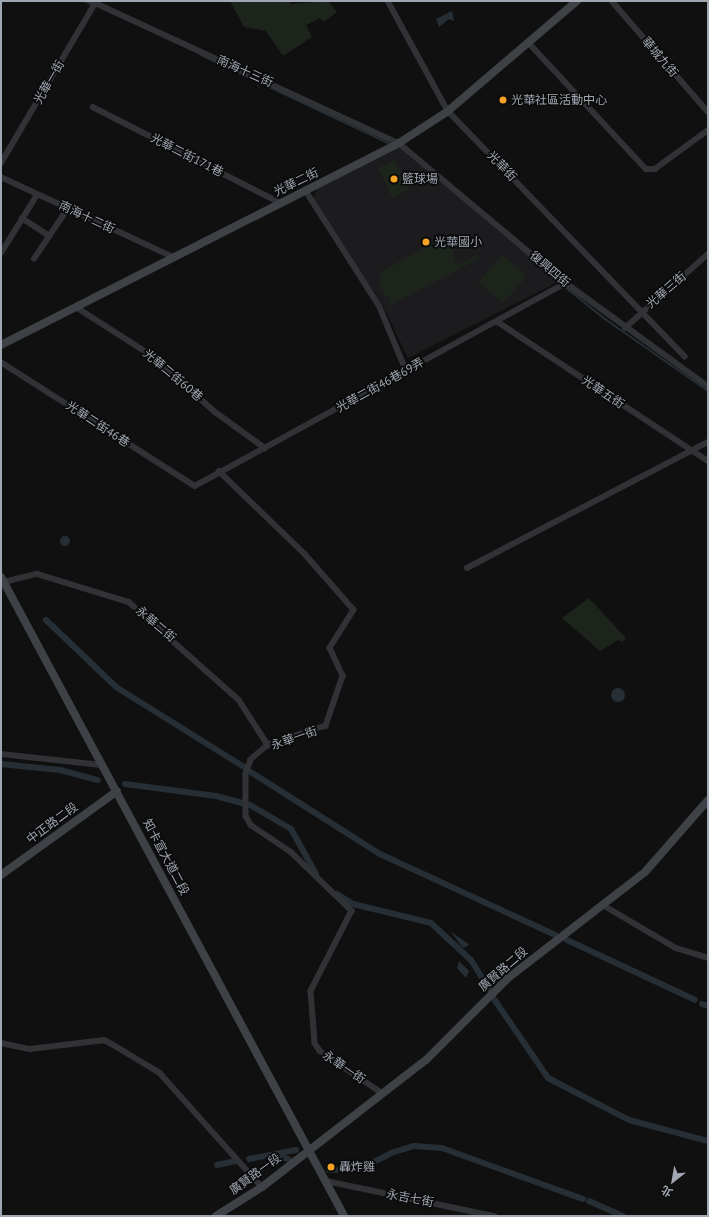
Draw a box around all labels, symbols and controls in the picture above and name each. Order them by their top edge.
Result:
street label: 華城九街 [639,34,681,80]
street label: 南海十三街 [215,52,275,90]
street label: 光華一街 [31,58,67,106]
place label: 光華社區活動中心 [511,93,607,107]
marker: 光華社區活動中心 [498,95,508,105]
street label: 光華二街171巷 [148,131,226,179]
street label: 光華街 [484,148,520,184]
street label: 光華二街 [271,165,321,199]
place label: 籃球場 [402,172,438,186]
marker: 籃球場 [389,174,399,184]
street label: 南海十二街 [57,198,117,236]
place label: 光華國小 [434,235,482,249]
marker: 光華國小 [421,237,431,247]
street label: 復興四街 [527,248,573,290]
street label: 光華三街 [643,269,689,311]
street label: 光華二街60巷 [140,346,206,404]
street label: 光華二街46巷69弄 [334,355,426,415]
street label: 光華五街 [579,373,627,411]
street label: 光華二街46巷 [63,398,133,450]
street label: 永華二街 [133,603,179,645]
street label: 永華一街 [269,723,319,753]
street label: 中正路二段 [23,800,81,846]
street label: 知卡宣大道二段 [140,817,192,897]
street label: 廣賢路二段 [476,944,530,994]
street label: 永華一街 [320,1048,368,1086]
street label: 廣賢路一段 [226,1151,284,1197]
place label: 轟炸雞 [339,1160,375,1174]
north arrow [653,1161,693,1201]
marker: 轟炸雞 [326,1162,336,1172]
text: 北 [658,1182,675,1200]
street label: 永吉七街 [385,1186,435,1210]

